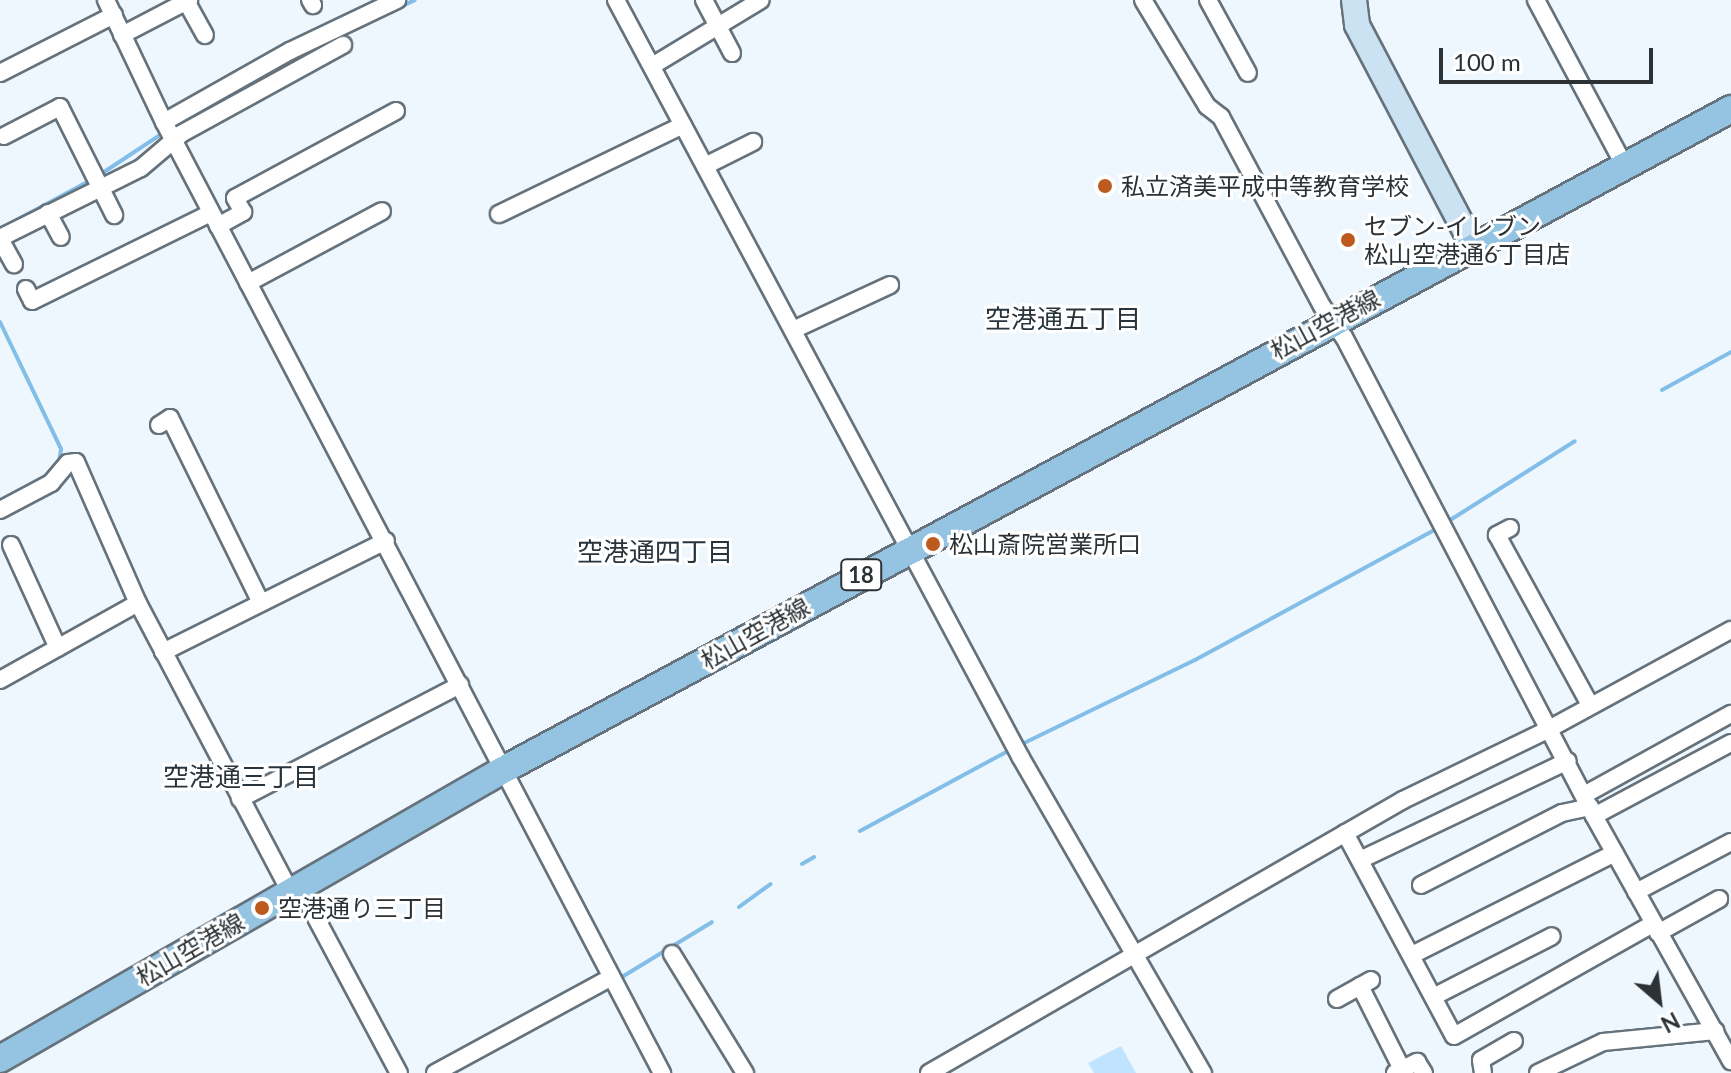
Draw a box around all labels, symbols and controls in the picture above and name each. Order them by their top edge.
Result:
scale bar [1443,32,1657,82]
text: 100 m [1453,47,1521,76]
place label: 私立済美平成中等教育学校 [1121,172,1409,200]
marker: 私立済美平成中等教育学校 [1096,177,1114,195]
place label: セブン-イレブン 松山空港通6丁目店 [1364,212,1570,268]
marker: セブン-イレブン 松山空港通6丁目店 [1339,231,1357,249]
street label: 松山空港線 [1265,283,1385,365]
district label: 空港通五丁目 [985,303,1141,335]
place label: 松山斎院営業所口 [949,530,1141,558]
marker: 松山斎院営業所口 [924,535,942,553]
district label: 空港通四丁目 [577,536,733,568]
road number: 18 [839,557,883,593]
street label: 松山空港線 [696,591,814,675]
district label: 空港通三丁目 [163,761,319,793]
place label: 空港通り三丁目 [278,894,446,922]
marker: 空港通り三丁目 [253,899,271,917]
street label: 松山空港線 [131,907,249,991]
north arrow [1619,961,1699,1041]
text: N [1657,1007,1684,1039]

